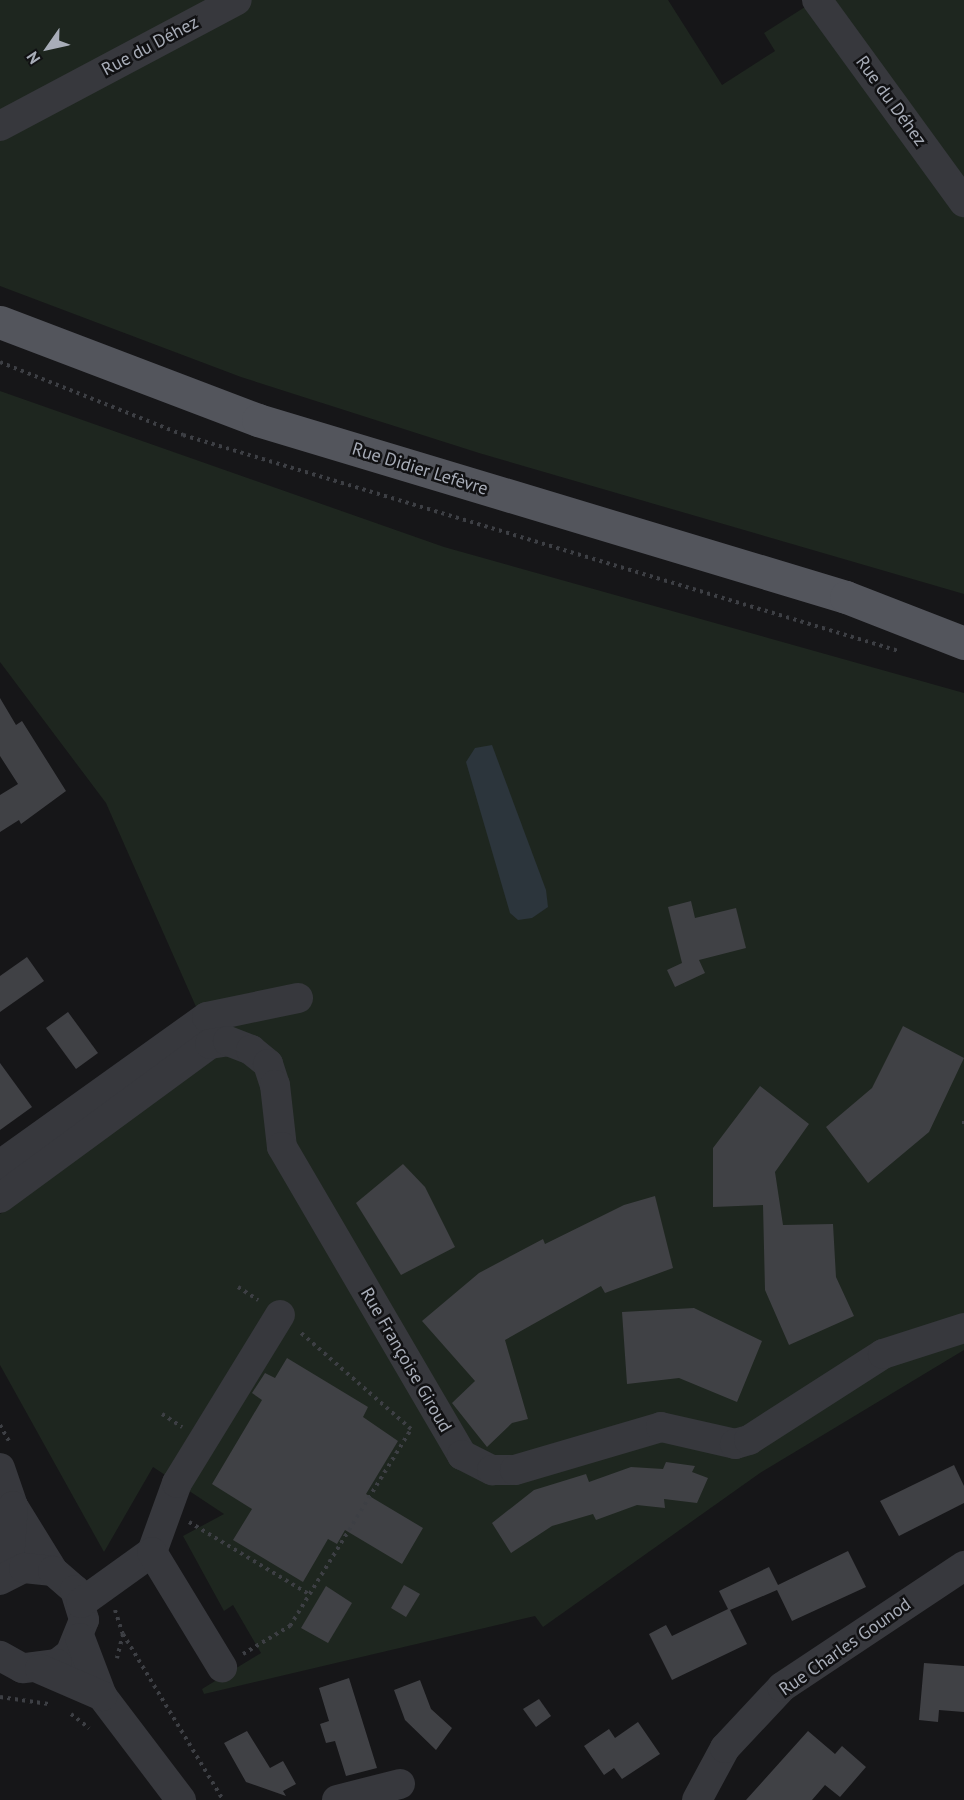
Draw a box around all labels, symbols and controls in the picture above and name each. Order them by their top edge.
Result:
street label: Rue du Déhez [98,12,202,80]
north arrow [18,18,78,78]
text: N [22,48,44,68]
street label: Rue du Déhez [851,52,931,150]
street label: Rue Didier Lefèvre [349,438,491,500]
street label: Rue Françoise Giroud [356,1284,456,1436]
street label: Rue Charles Gounod [775,1594,915,1700]

